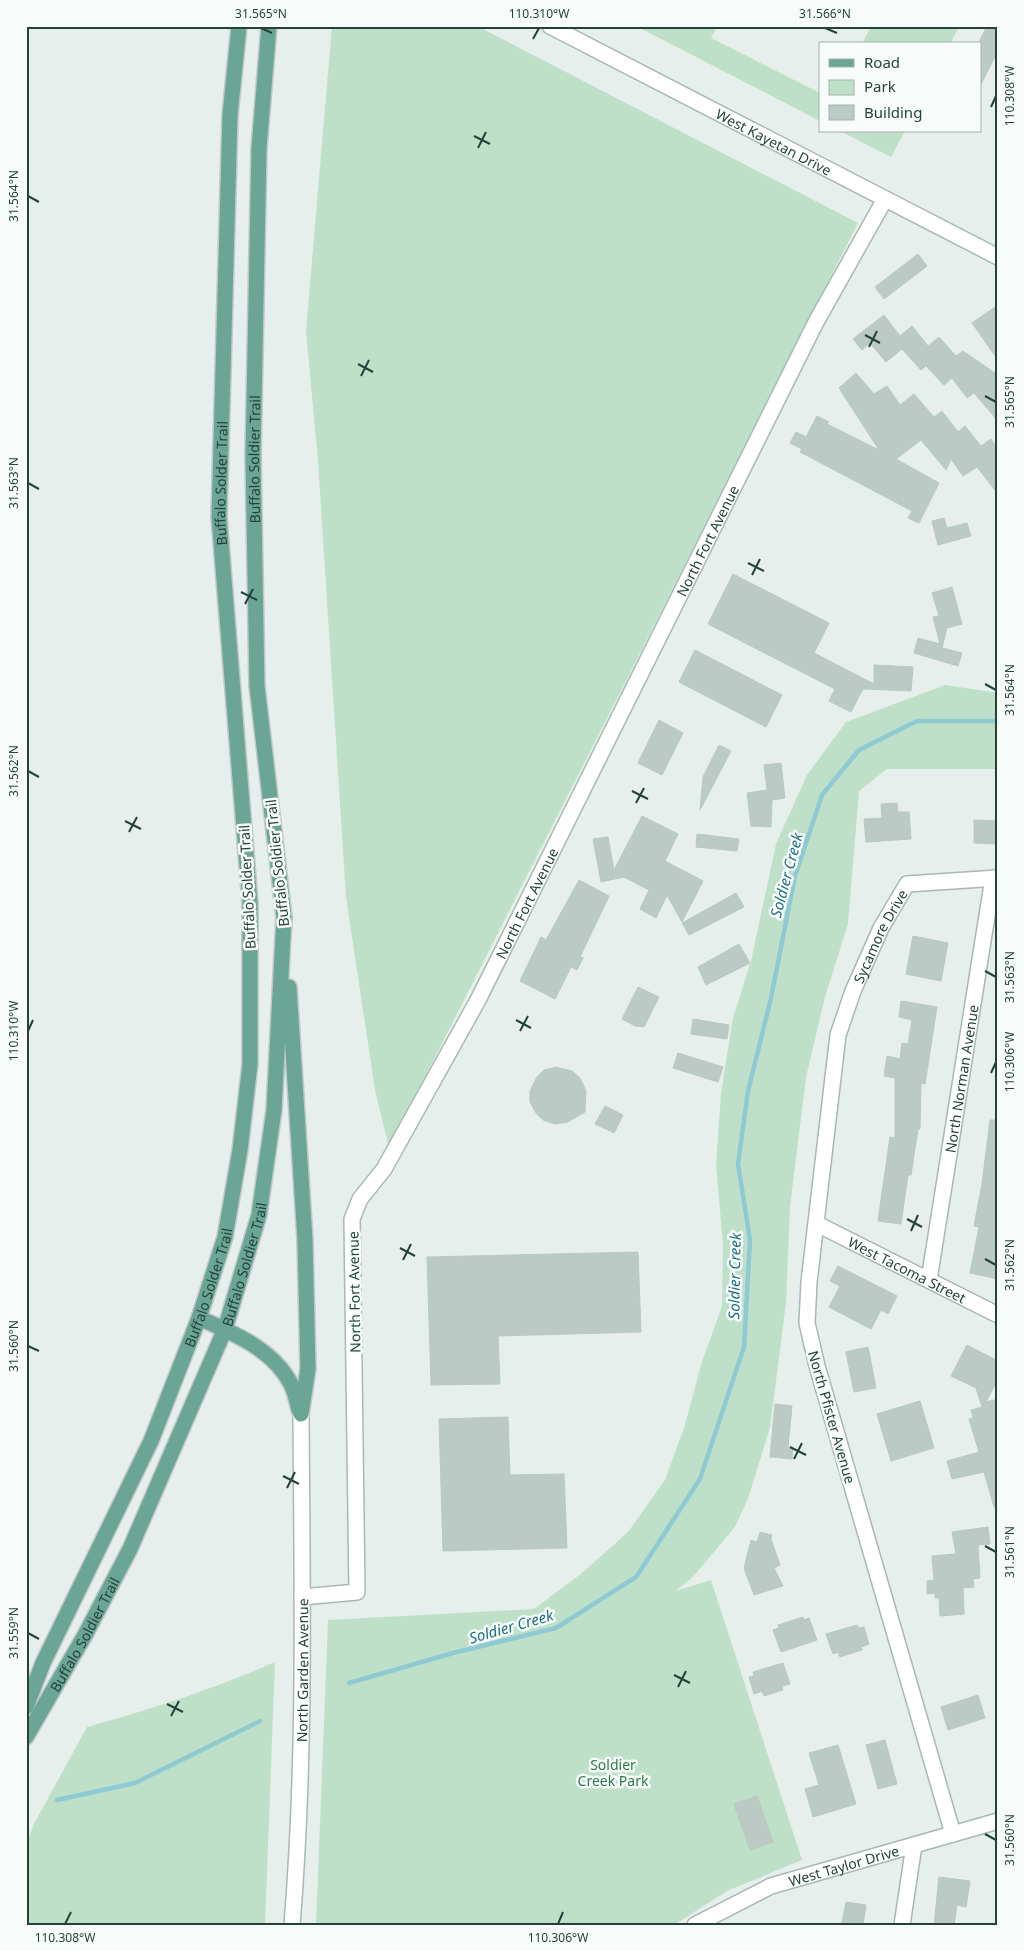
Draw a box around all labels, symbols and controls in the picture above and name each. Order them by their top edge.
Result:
text: 31.565°N [235,5,287,22]
text: 110.310°W [509,5,569,22]
text: 31.566°N [799,5,851,22]
legend [819,42,982,132]
text: Road [864,52,900,72]
text: 110.308°W [1001,66,1018,126]
text: Park [864,76,896,96]
text: Building [864,102,922,122]
street label: West Kayetan Drive [713,104,835,179]
text: 31.564°N [5,170,22,222]
text: 31.565°N [1001,376,1018,428]
street label: Buffalo Soldier Trail [243,395,264,524]
street label: Buffalo Solder Trail [209,421,231,546]
text: 31.563°N [5,457,22,509]
street label: North Fort Avenue [671,482,743,599]
text: 31.564°N [1001,664,1018,716]
text: 31.562°N [5,745,22,797]
street label: Buffalo Soldier Trail [261,798,293,928]
street label: Buffalo Solder Trail [234,824,260,950]
water label: Soldier Creek [765,830,807,919]
street label: North Fort Avenue [491,844,562,962]
street label: Sycamore Drive [848,885,911,986]
text: 31.563°N [1001,951,1018,1003]
text: 110.310°W [5,1001,22,1061]
street label: North Norman Avenue [940,1003,982,1154]
text: 110.306°W [1001,1032,1018,1092]
street label: Buffalo Soldier Trail [217,1201,270,1328]
street label: Buffalo Solder Trail [179,1226,236,1350]
street label: North Fort Avenue [343,1231,365,1353]
water label: Soldier Creek [723,1232,745,1320]
street label: West Tacoma Street [845,1232,969,1307]
text: 31.562°N [1001,1239,1018,1291]
text: 31.560°N [5,1320,22,1372]
street label: North Pfister Avenue [804,1348,860,1486]
text: 31.561°N [1001,1526,1018,1578]
street label: Buffalo Soldier Trail [45,1574,123,1695]
street label: North Garden Avenue [292,1598,312,1742]
water label: Soldier Creek [467,1604,556,1648]
text: 31.559°N [5,1607,22,1659]
park label: Soldier Creek Park [578,1755,649,1790]
text: 31.560°N [1001,1814,1018,1866]
street label: West Taylor Drive [786,1840,901,1890]
text: 110.308°W [35,1929,95,1946]
text: 110.306°W [528,1929,588,1946]

